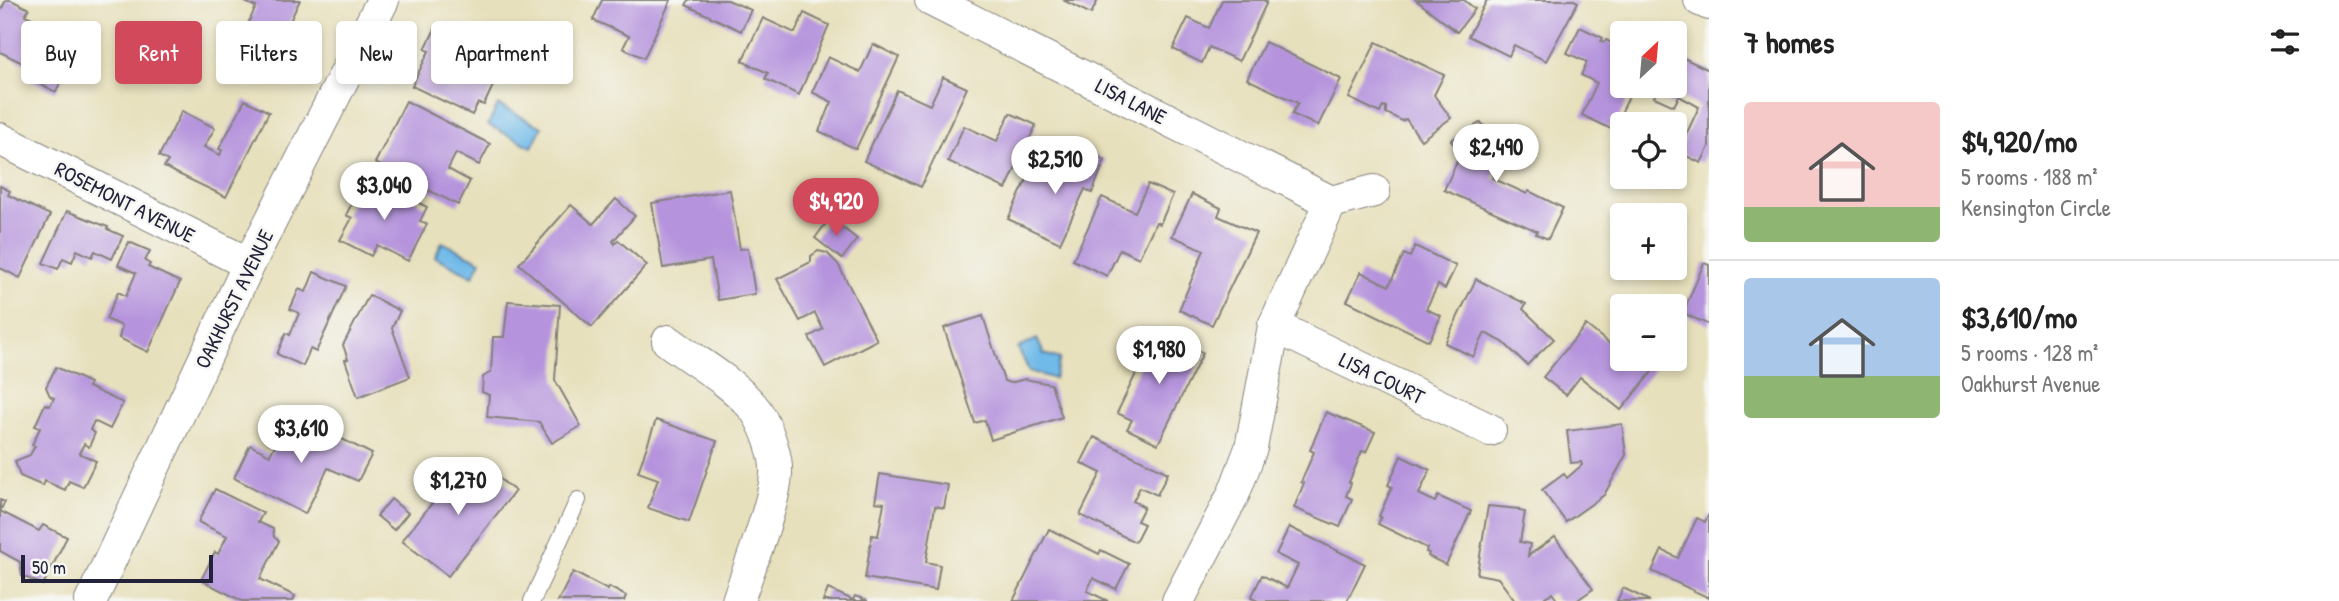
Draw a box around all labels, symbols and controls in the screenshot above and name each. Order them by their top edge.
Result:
chip: Buy [21,21,101,84]
chip: Rent [115,21,202,84]
chip: Filters [216,21,322,84]
chip: New [336,21,417,84]
chip: Apartment [431,21,573,84]
north arrow [1610,21,1687,98]
map controls [1610,21,1687,371]
text: 7 homes [1744,22,1834,62]
icon: filters [2266,23,2304,61]
street label: LISA LANE [1091,71,1171,131]
button: locate [1610,112,1687,189]
text: $4,920/mo [1961,121,2077,161]
pin: $2,490 [1439,124,1553,184]
icon: home [1800,130,1884,214]
text: $2,490 [1469,131,1523,162]
pin: $2,510 [998,136,1112,196]
text: $2,510 [1027,143,1083,174]
street label: ROSEMONT AVENUE [50,154,200,250]
text: 5 rooms · 188 m² [1961,161,2098,192]
pin: $3,040 [327,162,441,222]
text: $3,040 [356,169,412,200]
pin: $4,920 [779,178,893,238]
text: $4,920 [809,185,863,216]
text: Kensington Circle [1961,192,2111,223]
button: + [1610,203,1687,280]
street label: OAKHURST AVENUE [188,225,280,373]
button: − [1610,294,1687,371]
text: $3,610/mo [1961,297,2077,337]
icon: home [1800,306,1884,390]
pin: $1,980 [1102,326,1216,386]
text: $1,980 [1132,333,1186,364]
text: 5 rooms · 128 m² [1961,337,2098,368]
street label: LISA COURT [1334,345,1431,412]
text: Oakhurst Avenue [1961,368,2100,399]
pin: $3,610 [244,406,358,465]
text: $3,610 [274,412,328,443]
pin: $1,270 [401,458,515,517]
text: $1,270 [429,464,487,495]
scale bar [21,552,214,584]
text: 50 m [32,554,66,580]

